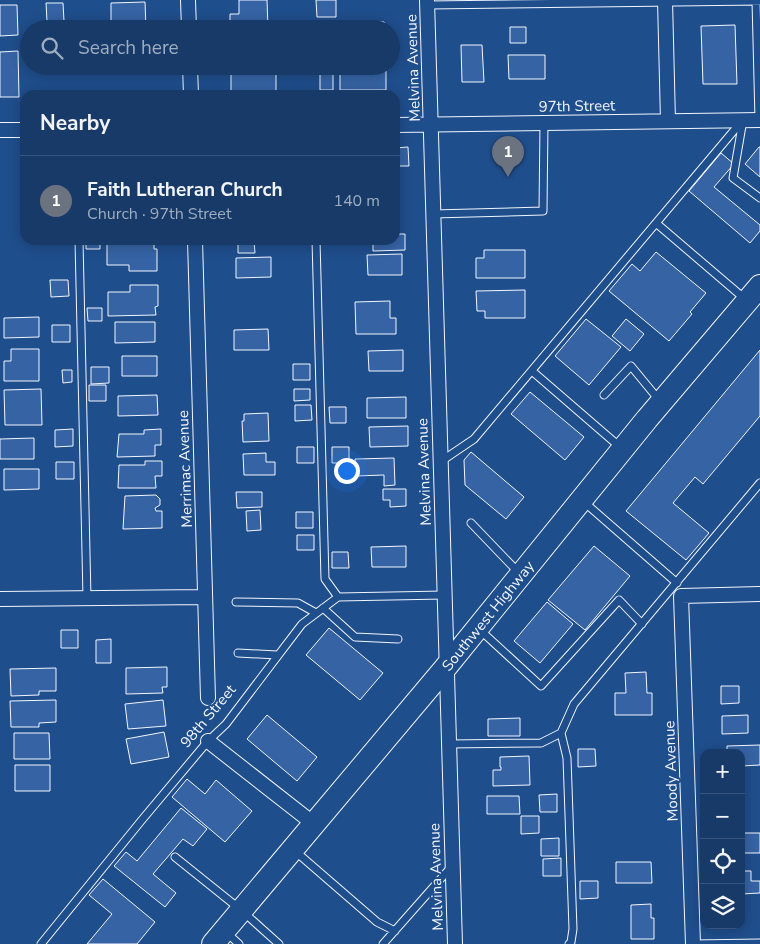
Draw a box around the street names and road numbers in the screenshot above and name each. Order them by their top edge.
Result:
street label: Melvina Avenue [401,14,425,122]
street label: 97th Street [539,95,616,117]
street label: Merrimac Avenue [173,410,197,528]
street label: Melvina Avenue [412,418,436,526]
street label: Southwest Highway [437,556,539,675]
street label: 98th Street [176,680,241,752]
street label: Moody Avenue [659,720,683,822]
street label: Melvina Avenue [424,823,448,931]

